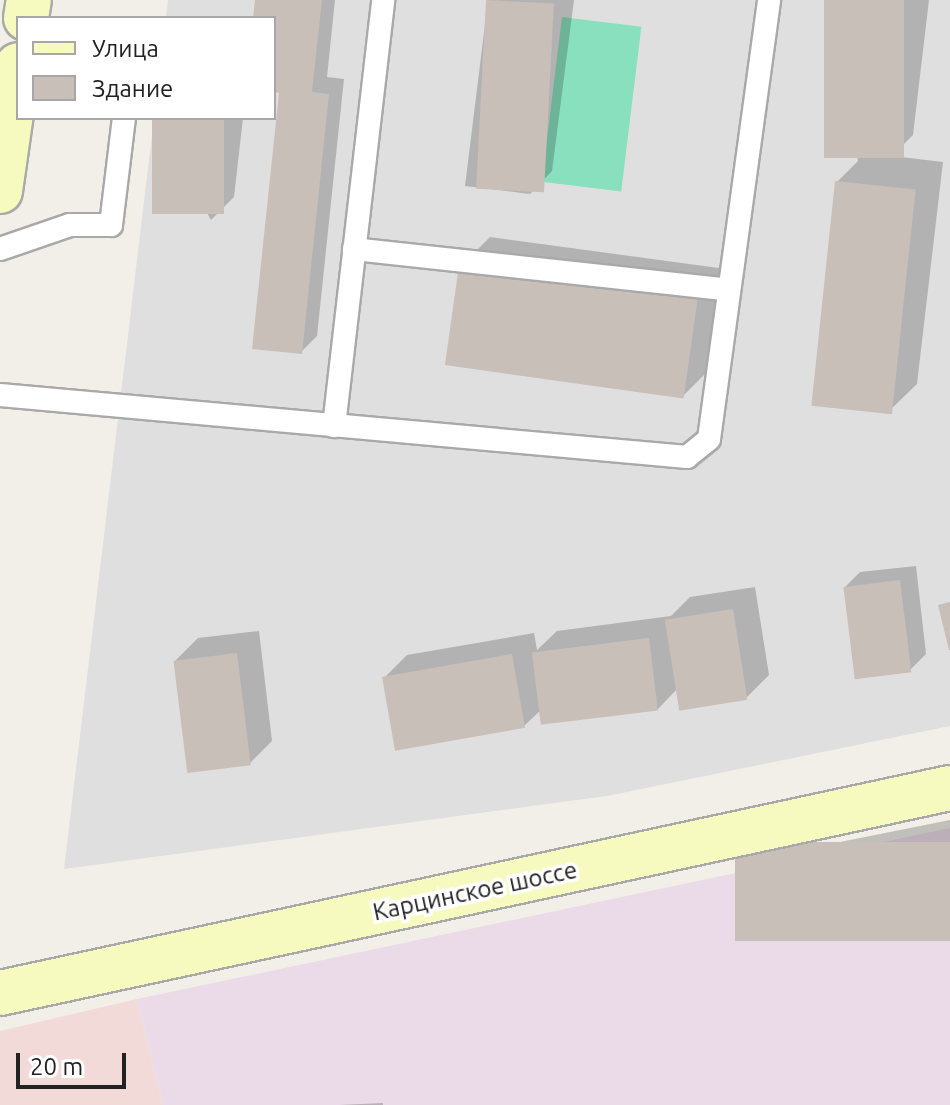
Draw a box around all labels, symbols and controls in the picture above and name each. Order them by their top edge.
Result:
legend [16,16,276,120]
text: Улица [92,35,159,62]
text: Здание [92,75,173,102]
street label: Карцинское шоссе [370,855,580,927]
scale bar [20,1037,130,1087]
text: 20 m [30,1053,83,1080]

